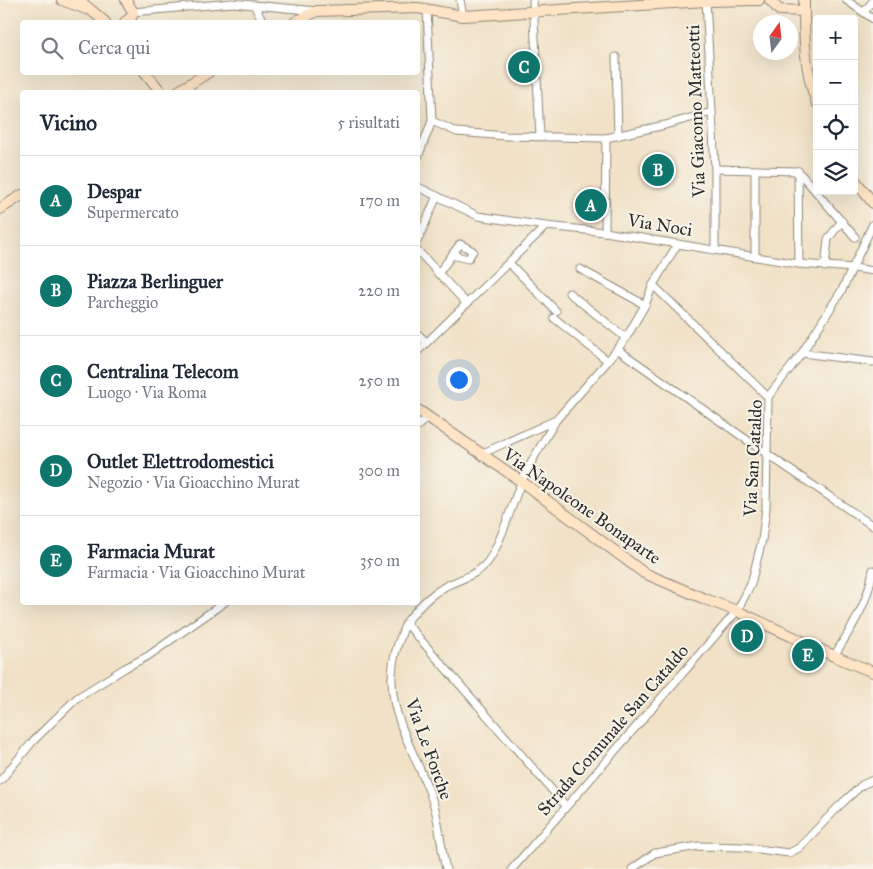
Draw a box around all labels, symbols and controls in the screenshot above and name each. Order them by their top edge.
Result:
north arrow [753,15,798,60]
map controls [813,15,858,195]
button: + [813,15,858,60]
search box [20,20,420,75]
street label: Via Giacomo Matteotti [682,24,710,199]
icon: search [38,34,66,62]
text: Cerca qui [78,36,150,59]
pin: C [508,48,540,86]
button: − [813,60,858,105]
button: locate [813,105,858,150]
text: Vicino [40,110,97,136]
text: 5 risultati [338,113,400,132]
button: layers [813,150,858,195]
pin: B [642,151,674,189]
text: Despar [87,180,142,203]
pin: A [575,186,607,224]
text: A [51,191,61,210]
text: 170 m [359,191,400,210]
text: Supermercato [87,203,179,222]
street label: Via Noci [625,209,694,241]
text: Piazza Berlinguer [87,270,223,293]
text: B [51,281,61,300]
text: 220 m [358,281,400,300]
text: Parcheggio [87,293,158,312]
text: Centralina Telecom [87,360,239,383]
your location [446,367,472,393]
text: C [51,371,61,390]
text: 250 m [359,371,400,390]
text: Luogo · Via Roma [87,383,207,402]
street label: Via San Cataldo [739,399,767,518]
street label: Via Napoleone Bonaparte [498,443,665,569]
text: Outlet Elettrodomestici [87,450,274,473]
text: D [50,461,62,480]
text: 300 m [358,461,400,480]
text: Negozio · Via Gioacchino Murat [87,473,300,492]
text: Farmacia Murat [87,540,215,563]
text: E [50,551,62,570]
text: 350 m [360,551,400,570]
text: Farmacia · Via Gioacchino Murat [87,563,305,582]
pin: D [731,617,763,655]
pin: E [792,636,824,674]
street label: Strada Comunale San Cataldo [533,640,693,820]
street label: Via Le Forche [400,695,457,802]

